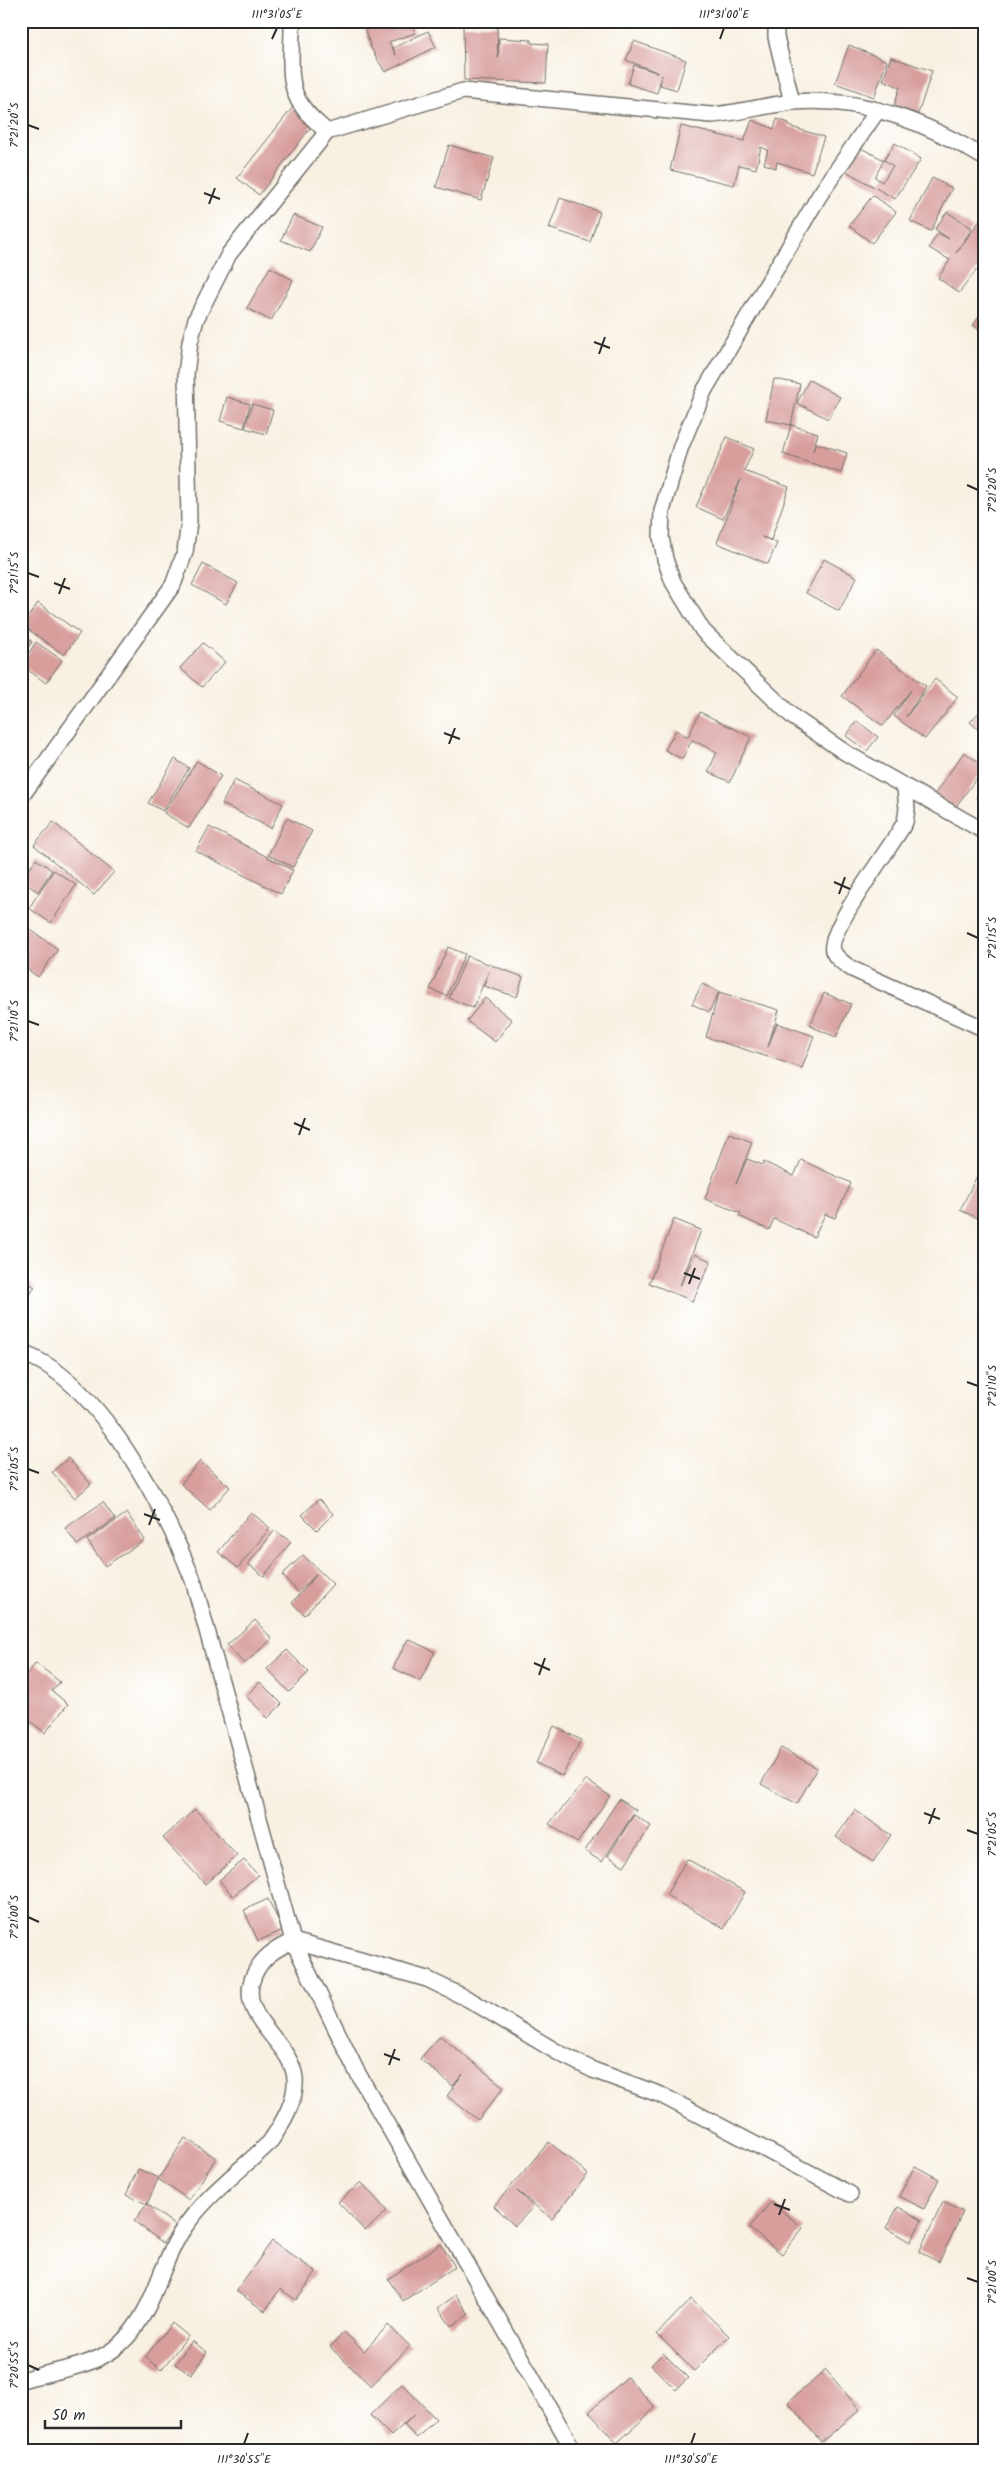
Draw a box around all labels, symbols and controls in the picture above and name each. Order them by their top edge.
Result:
text: 111°31'05"E [251,5,304,24]
text: 111°31'00"E [699,5,750,24]
text: 7°21'20"S [5,102,24,148]
text: 7°21'20"S [983,467,1002,513]
text: 7°21'15"S [5,551,24,594]
text: 7°21'15"S [983,916,1002,959]
text: 7°21'10"S [5,999,24,1042]
text: 7°21'10"S [983,1364,1002,1407]
text: 7°21'05"S [5,1446,24,1491]
text: 7°21'05"S [983,1811,1002,1856]
text: 7°21'00"S [5,1894,24,1939]
text: 7°21'00"S [983,2259,1002,2304]
text: 7°20'55"S [5,2341,24,2389]
scale bar [45,2397,181,2429]
text: 50 m [52,2404,86,2428]
text: 111°30'55"E [217,2450,272,2469]
text: 111°30'50"E [664,2450,719,2469]

